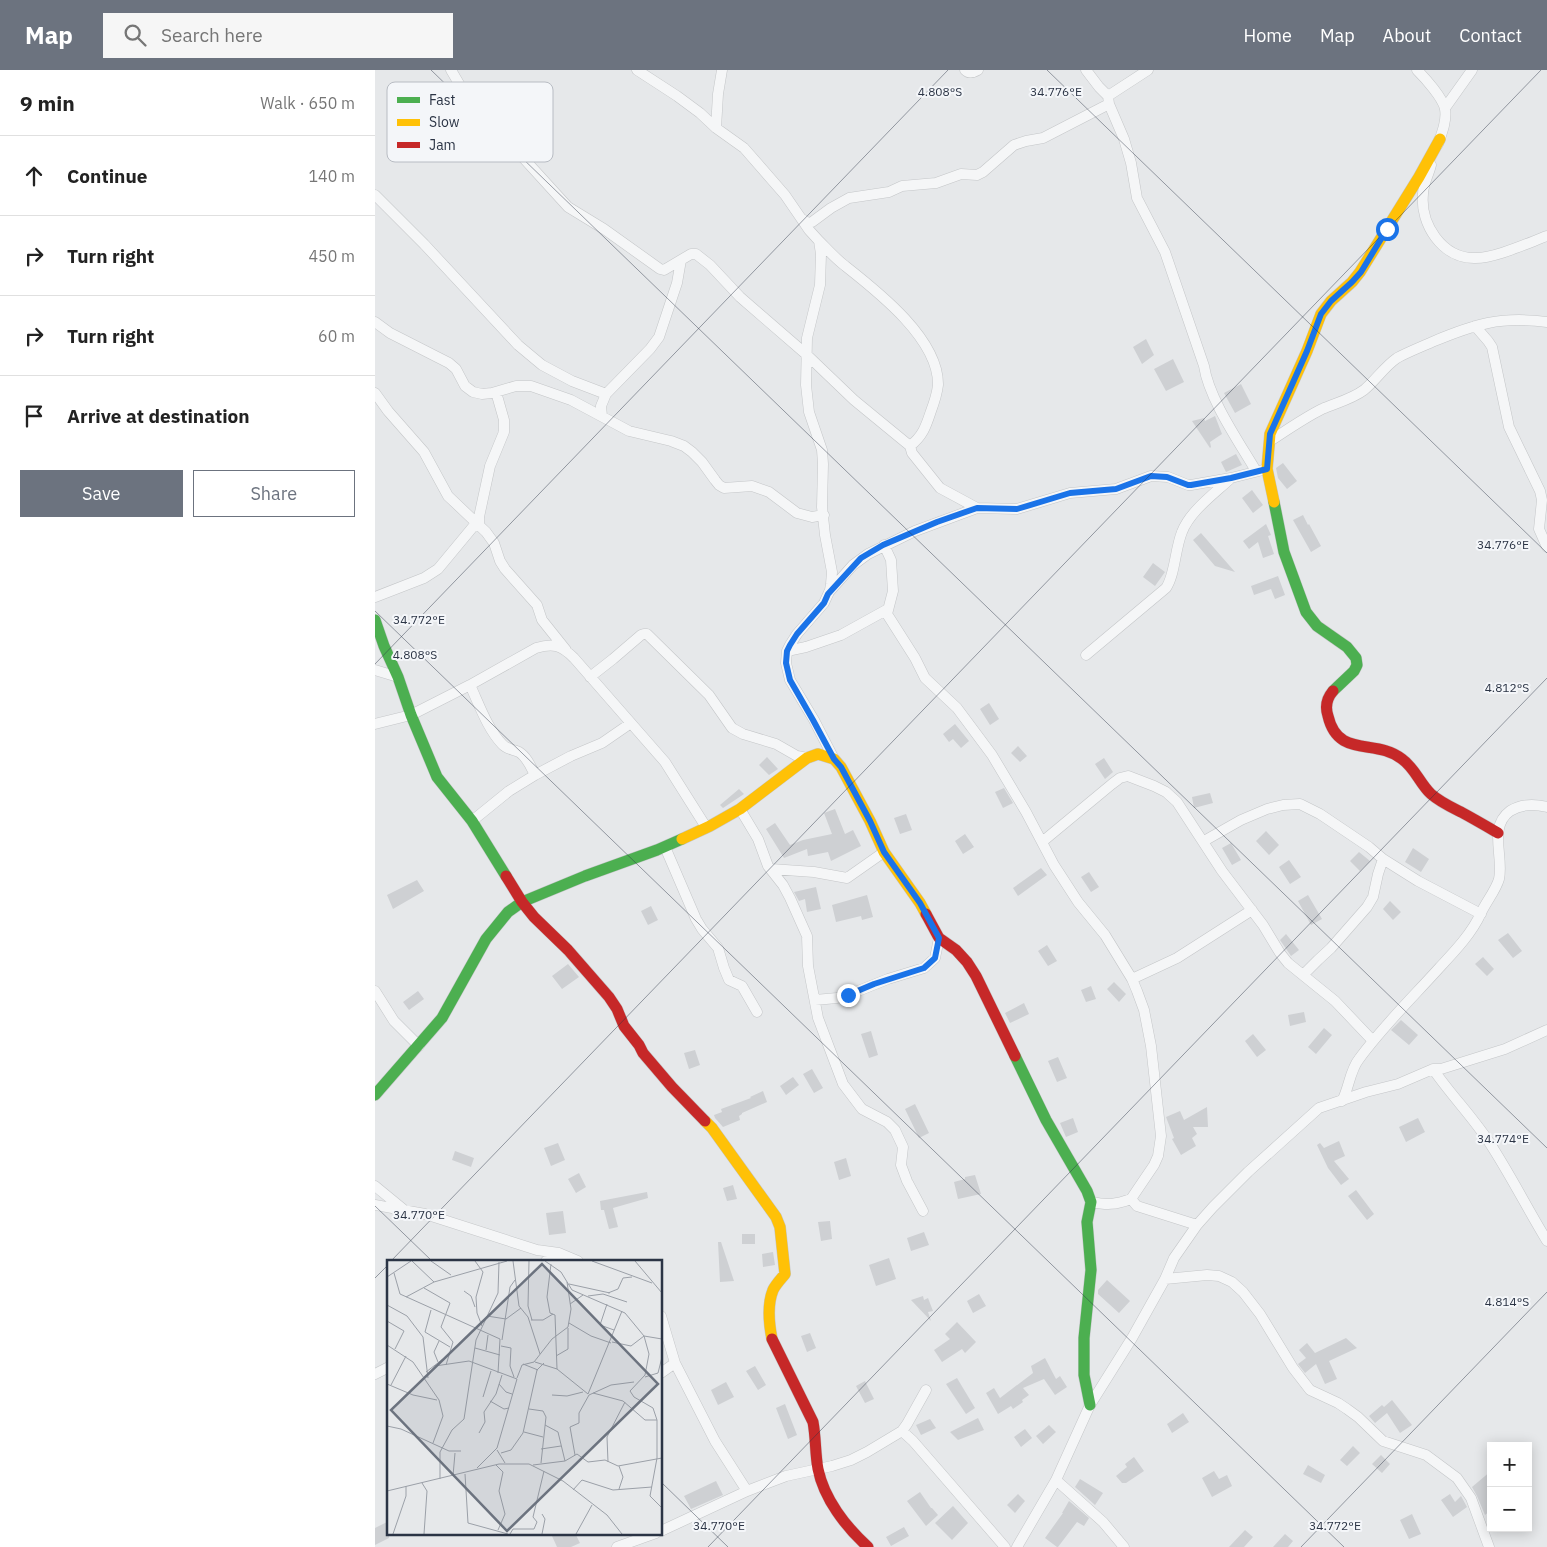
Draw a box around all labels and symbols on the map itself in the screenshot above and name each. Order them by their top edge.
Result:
legend [387,82,553,162]
text: 4.808°S [918,84,962,99]
text: 34.776°E [1030,84,1082,99]
text: Fast [429,91,455,109]
text: Slow [429,113,460,131]
text: Jam [429,136,456,154]
route start [1376,218,1399,241]
text: 34.776°E [1477,537,1529,552]
text: 34.772°E [393,612,445,627]
text: 4.808°S [393,647,437,662]
text: 4.812°S [1485,680,1529,695]
route end [837,984,860,1007]
text: 34.774°E [1477,1131,1529,1146]
text: 34.770°E [393,1207,445,1222]
inset map [387,1260,663,1534]
text: 4.814°S [1485,1294,1529,1309]
text: 34.770°E [693,1518,745,1533]
text: 34.772°E [1309,1518,1361,1533]

